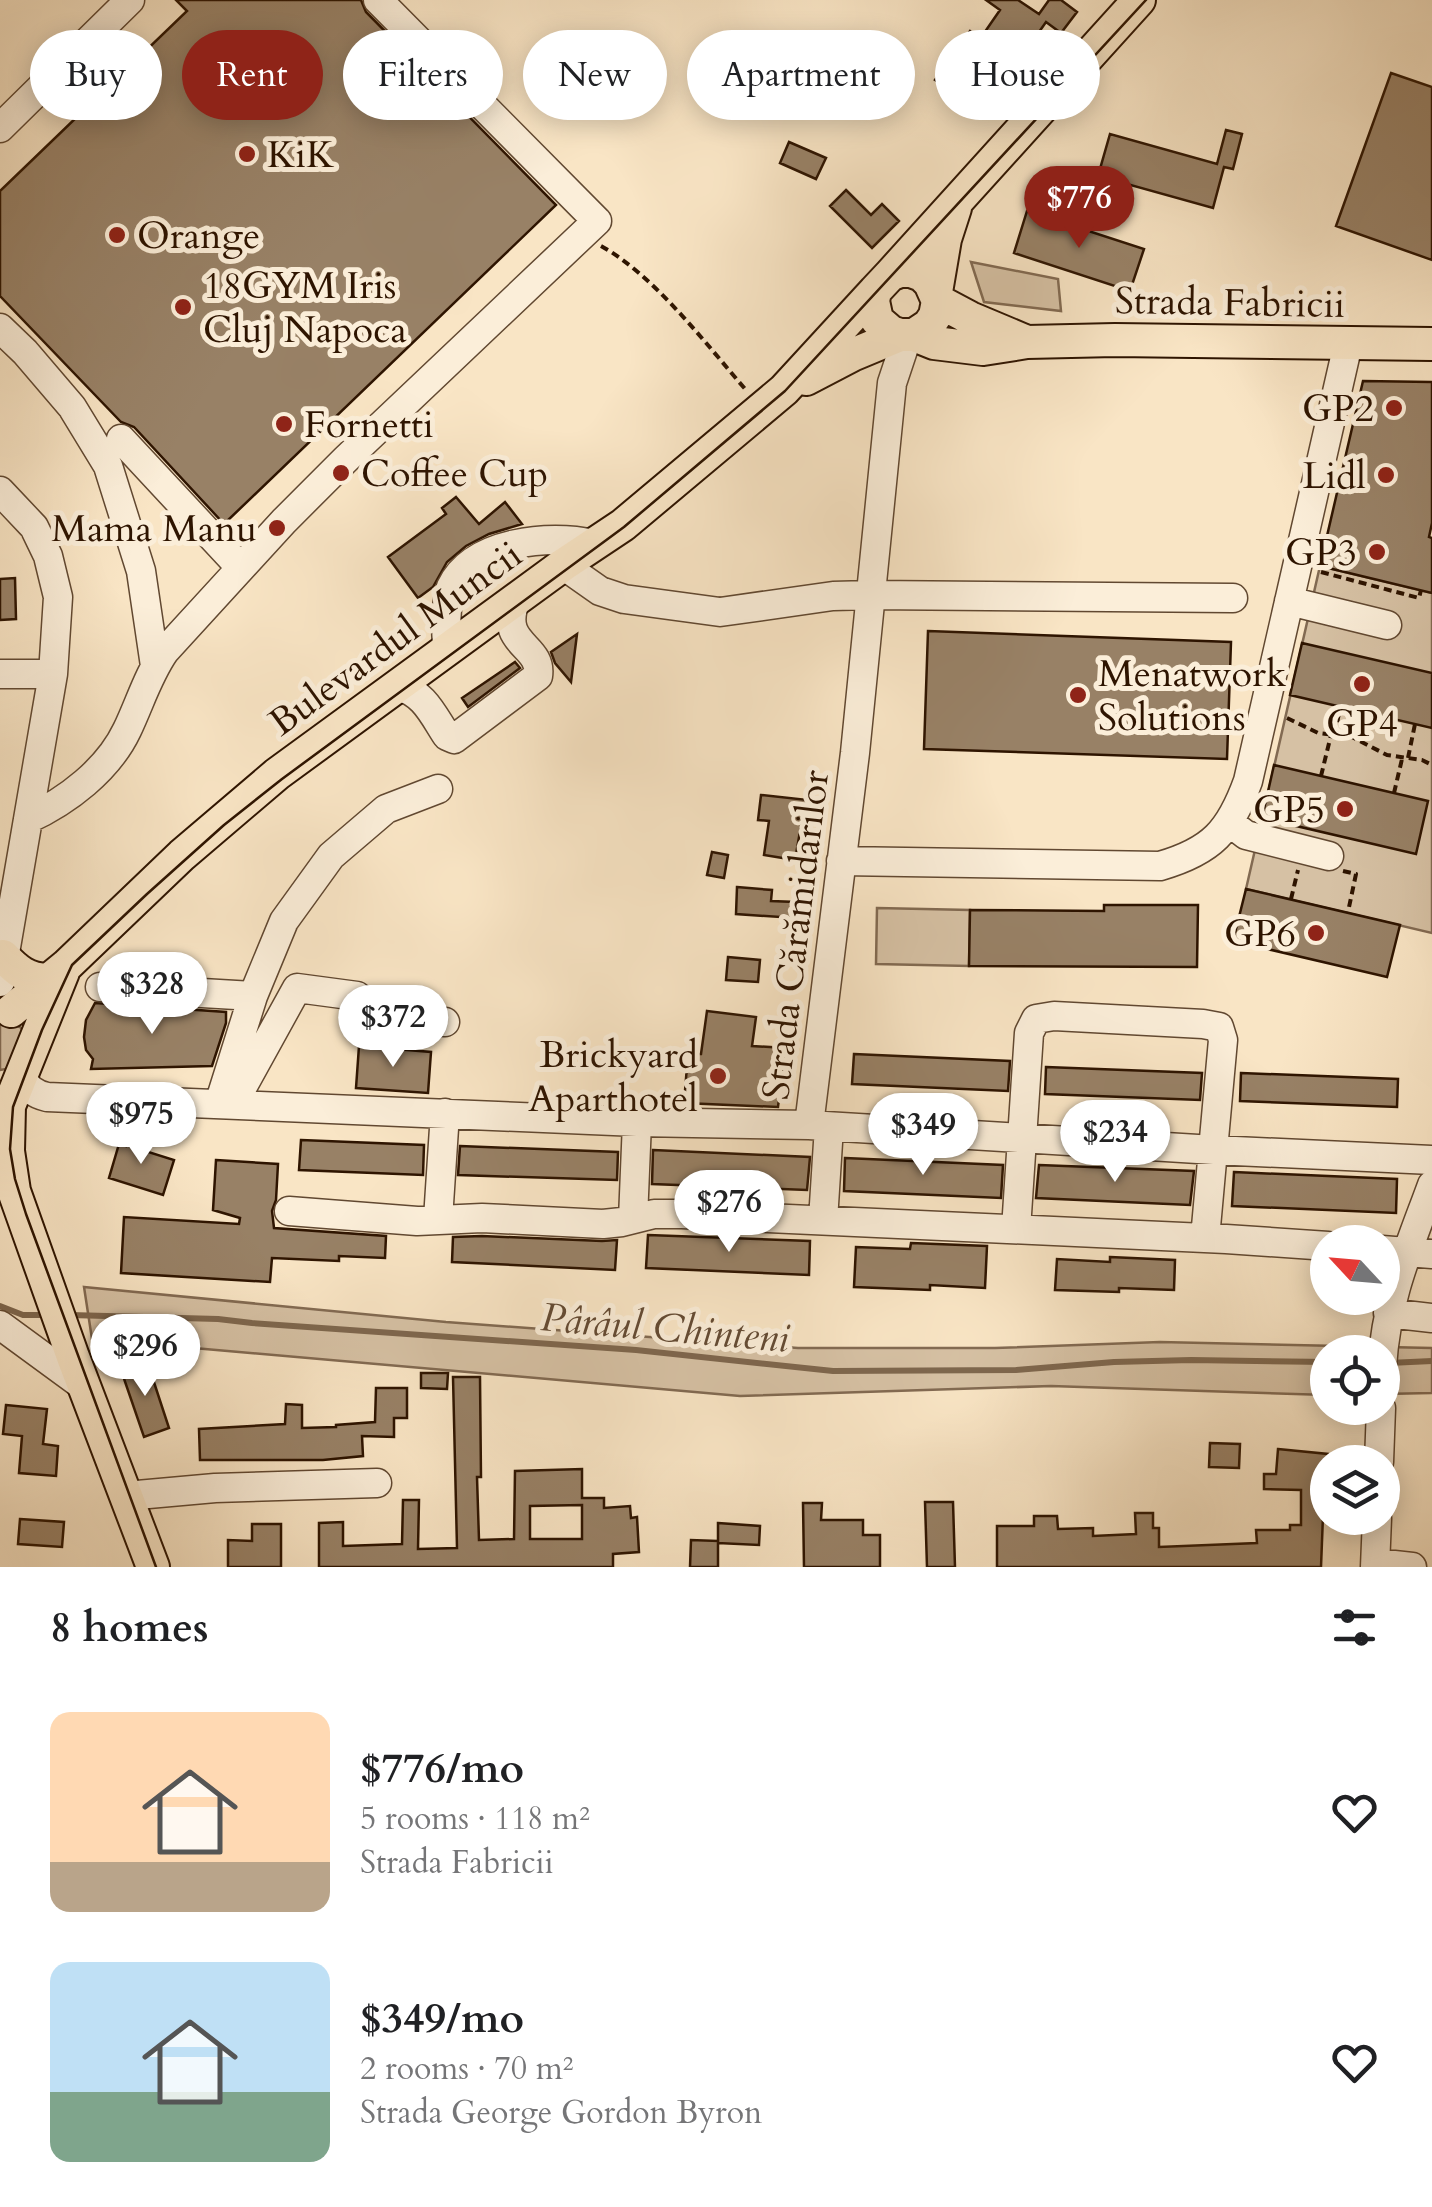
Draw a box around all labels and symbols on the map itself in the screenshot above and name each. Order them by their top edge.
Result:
place label: KiK [267,129,335,181]
marker: KiK [236,143,258,165]
pin: $776 [1020,166,1138,251]
place label: Orange [137,210,260,262]
marker: Orange [106,224,128,246]
place label: 18GYM Iris Cluj Napoca [203,260,407,356]
street label: Strada Fabricii [1115,275,1345,331]
marker: 18GYM Iris Cluj Napoca [172,296,194,318]
place label: GP2 [1302,383,1374,435]
marker: GP2 [1383,397,1405,419]
place label: Fornetti [304,399,434,451]
marker: Fornetti [273,413,295,435]
place label: Coffee Cup [361,448,548,500]
place label: Lidl [1302,450,1366,502]
marker: Coffee Cup [330,462,352,484]
marker: Lidl [1375,464,1397,486]
place label: Mama Manu [51,503,257,555]
marker: Mama Manu [266,517,288,539]
place label: GP3 [1285,527,1357,579]
street label: Bulevardul Muncii [259,529,533,748]
marker: GP3 [1366,541,1388,563]
place label: Menatwork Solutions [1098,648,1287,744]
marker: GP4 [1351,673,1373,695]
marker: Menatwork Solutions [1067,684,1089,706]
place label: GP4 [1326,698,1398,750]
street label: Strada Cărămidarilor [750,767,842,1103]
place label: GP5 [1253,784,1325,836]
marker: GP5 [1334,798,1356,820]
place label: GP6 [1224,908,1296,960]
marker: GP6 [1305,922,1327,944]
pin: $328 [93,952,211,1037]
pin: $372 [334,985,452,1070]
place label: Brickyard Aparthotel [528,1029,698,1125]
marker: Brickyard Aparthotel [707,1065,729,1087]
pin: $975 [82,1082,200,1167]
pin: $349 [864,1093,982,1178]
pin: $234 [1056,1100,1174,1185]
pin: $276 [670,1170,788,1255]
north arrow [1310,1225,1400,1315]
water label: Pârâul Chinteni [538,1290,793,1367]
pin: $296 [86,1314,204,1399]

